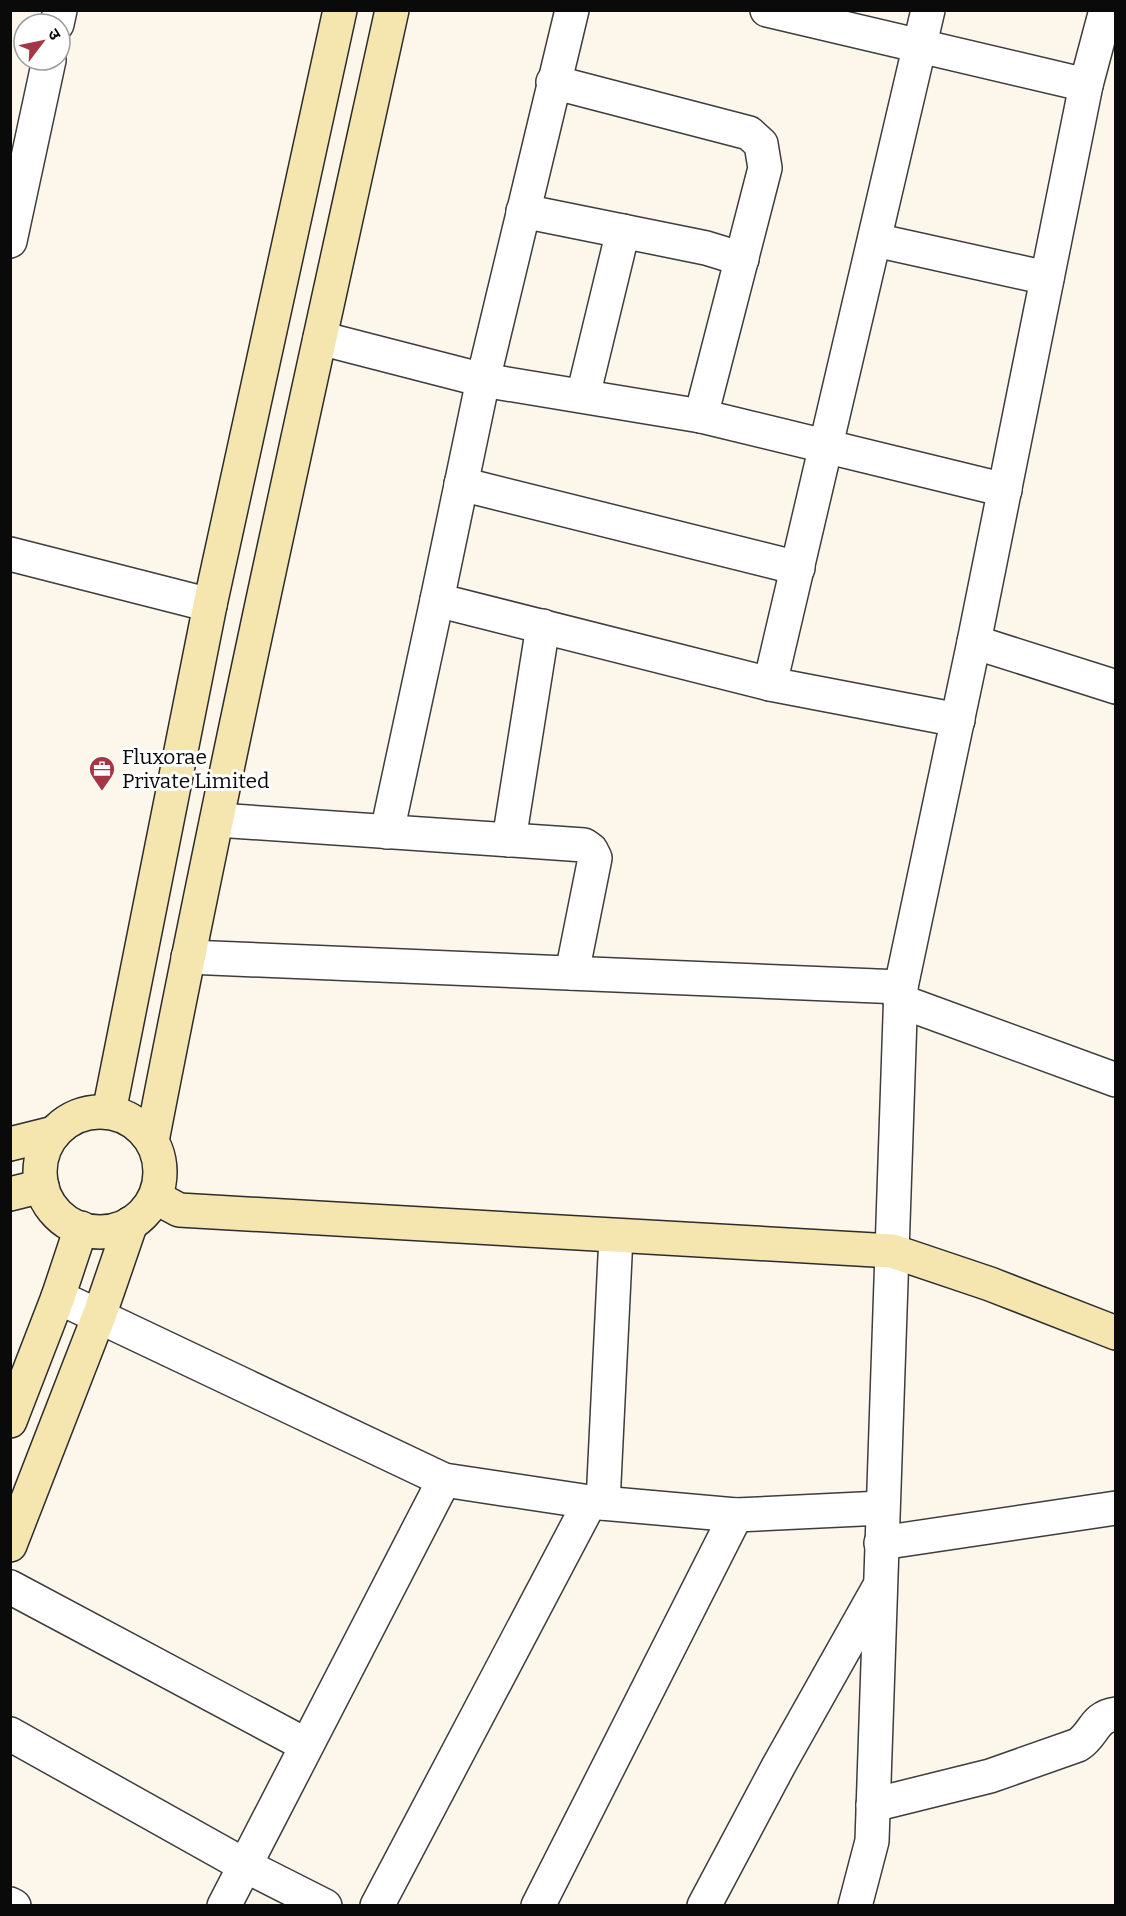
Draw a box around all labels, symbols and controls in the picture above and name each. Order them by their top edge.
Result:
north arrow [12,12,72,72]
text: उ [44,25,65,44]
place label: Fluxorae Private Limited [122,744,269,794]
office icon: Fluxorae Private Limited [87,754,117,792]

